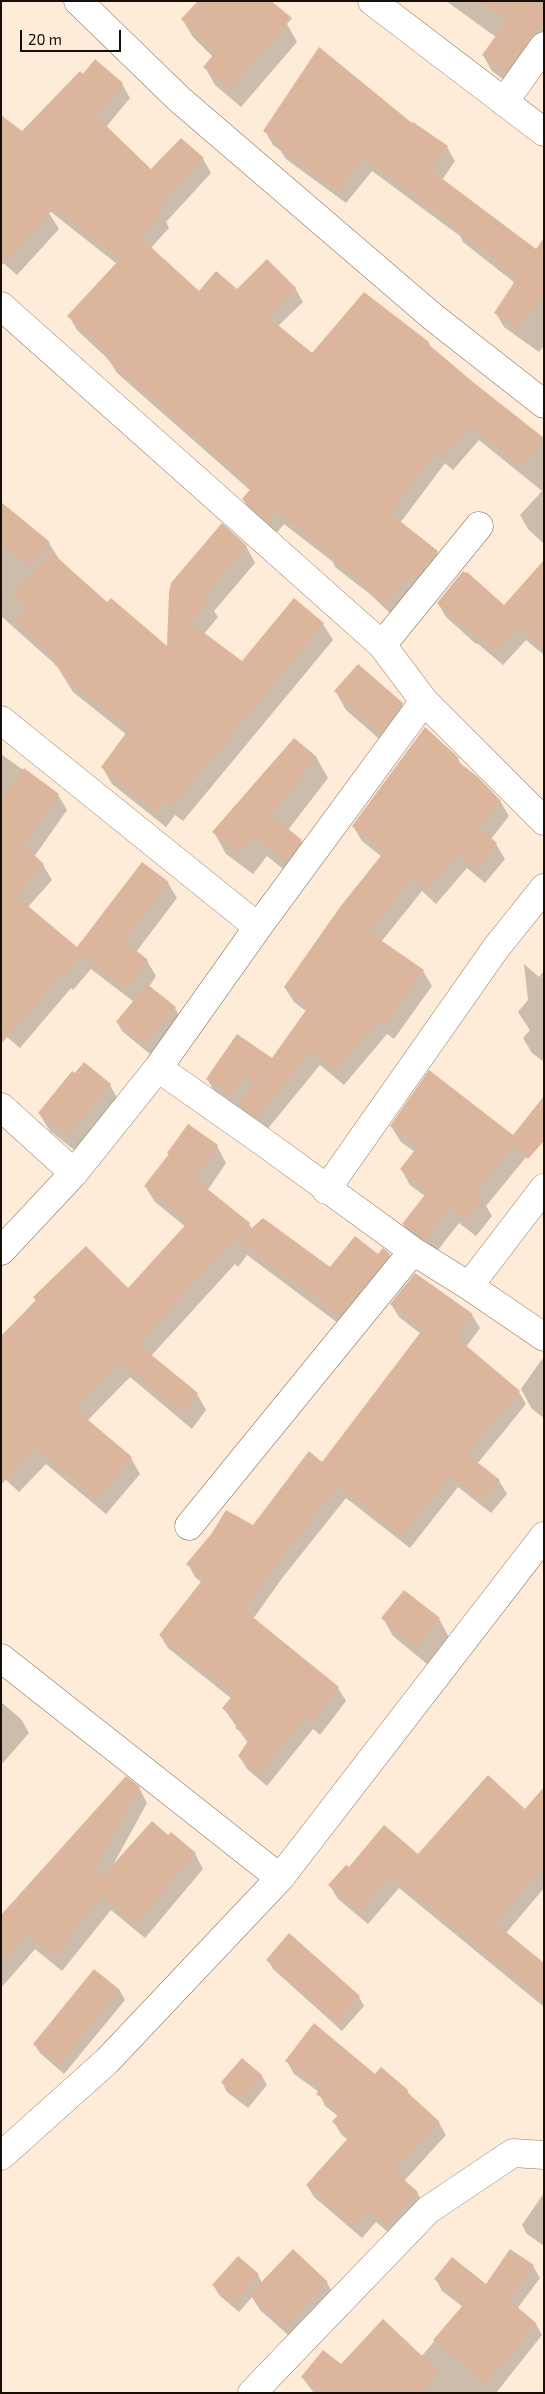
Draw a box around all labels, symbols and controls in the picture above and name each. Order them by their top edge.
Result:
scale bar [22,20,124,52]
text: 20 m [28,30,62,48]

